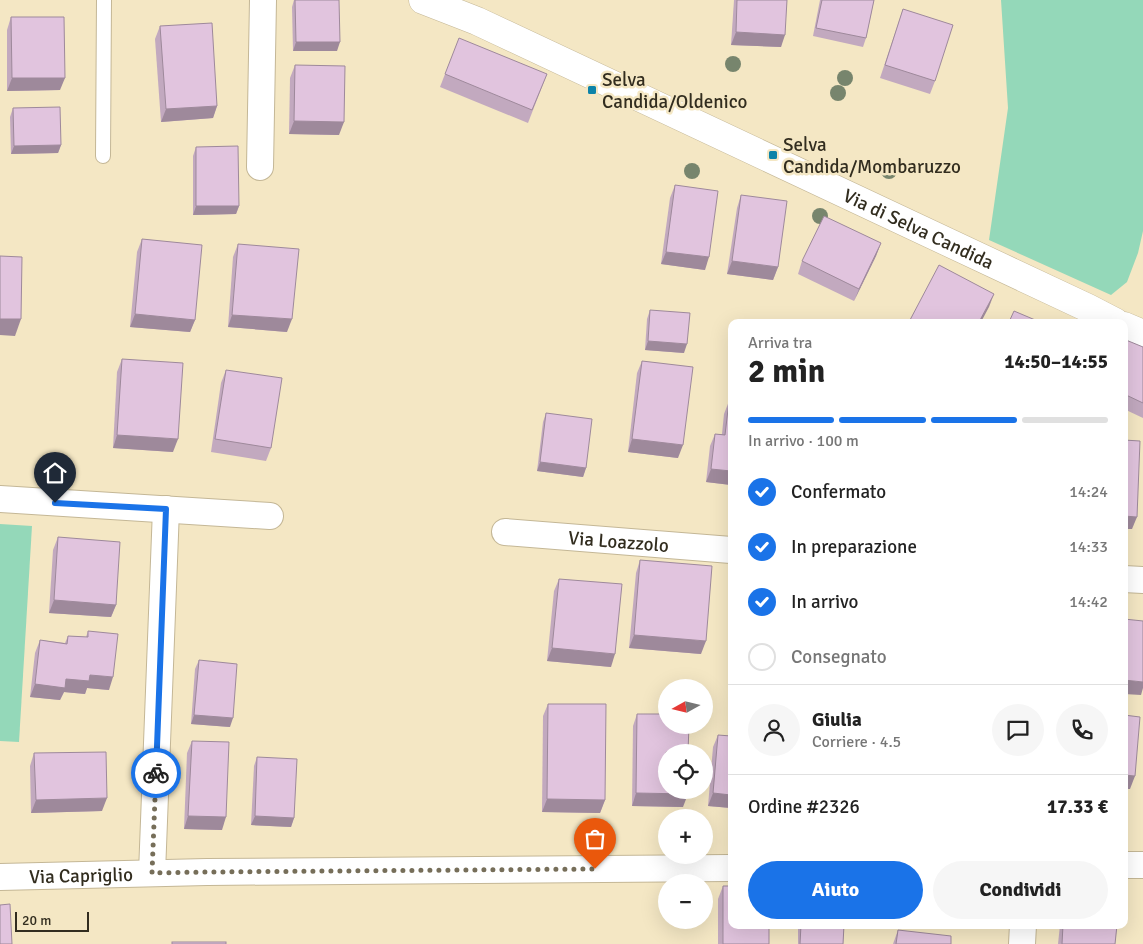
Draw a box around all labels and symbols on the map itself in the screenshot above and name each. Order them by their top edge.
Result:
place label: Selva Candida/Oldenico [602,68,748,114]
marker: Selva Candida/Oldenico [586,84,598,96]
place label: Selva Candida/Mombaruzzo [783,133,961,179]
marker: Selva Candida/Mombaruzzo [767,149,779,161]
street label: Via di Selva Candida [839,184,997,275]
pin [34,452,76,503]
street label: Via Loazzolo [567,526,670,558]
north arrow [658,679,712,734]
courier [131,748,181,798]
pin [574,818,616,869]
street label: Via Capriglio [29,863,133,889]
scale bar [15,909,89,932]

